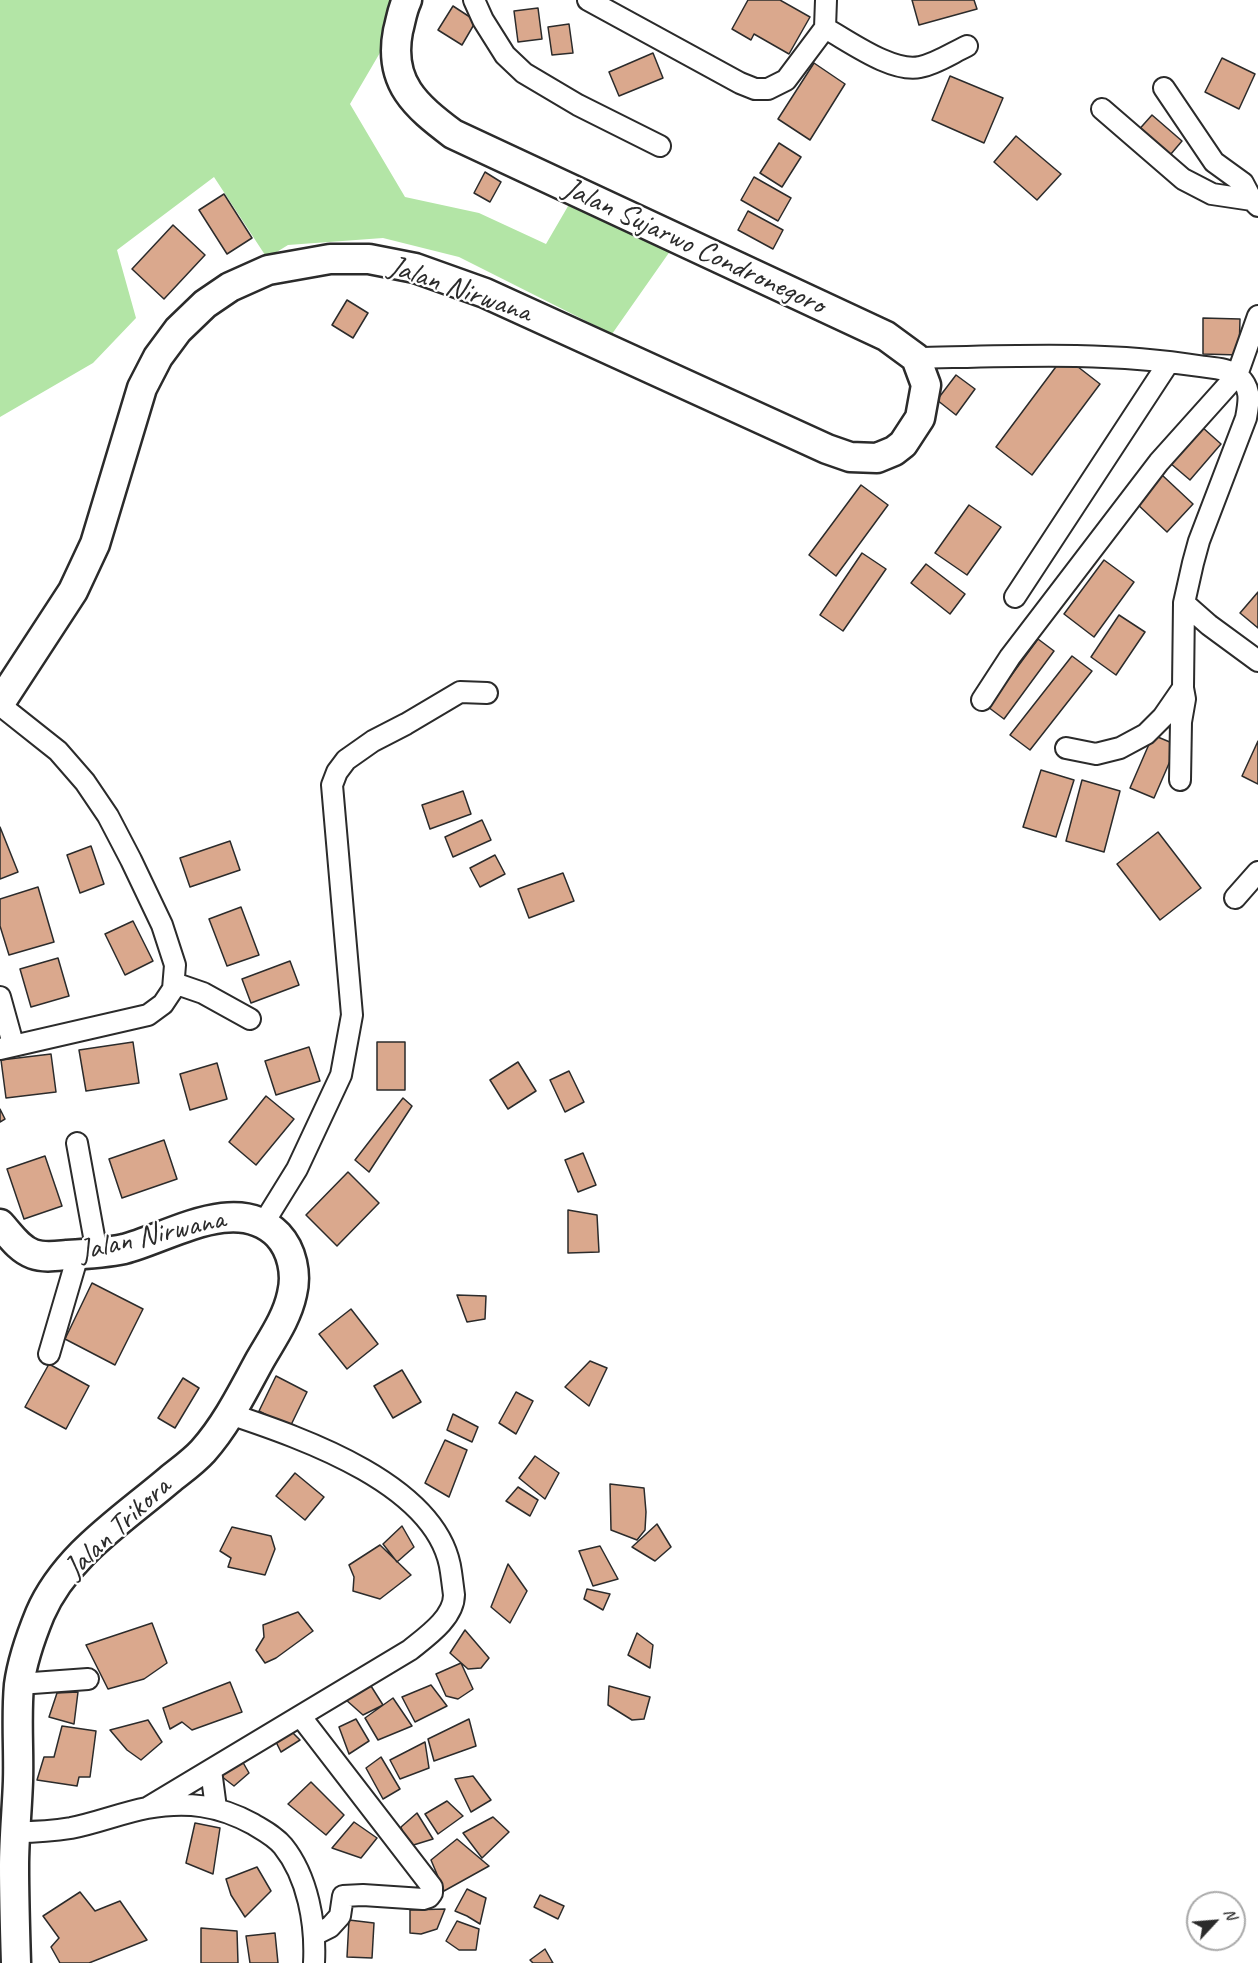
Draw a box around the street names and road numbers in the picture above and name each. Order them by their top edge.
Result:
street label: Jalan Sujarwo Condronegoro [557,171,831,323]
street label: Jalan Nirwana [384,249,536,331]
street label: Jalan Nirwana [76,1202,228,1270]
street label: Jalan Trikora [57,1470,179,1586]

